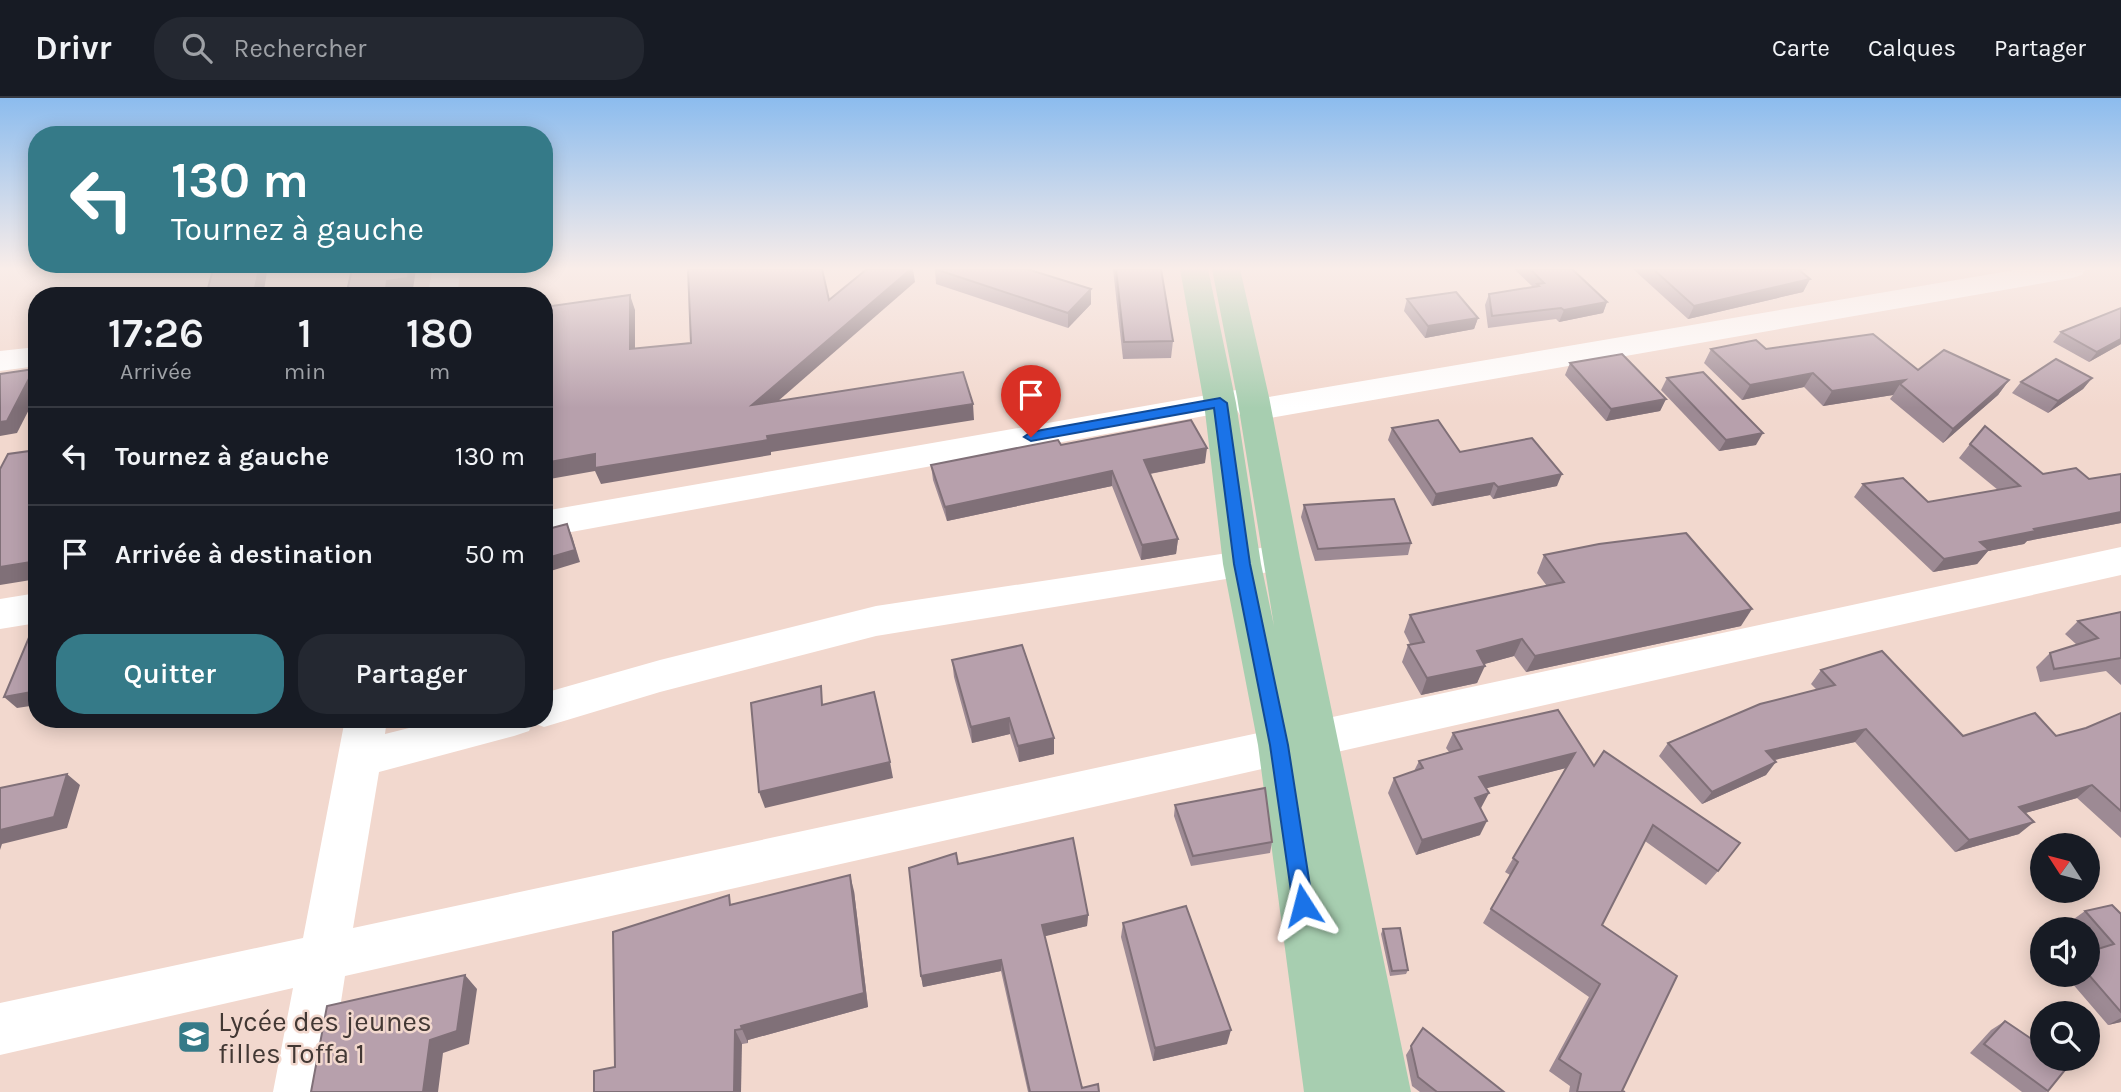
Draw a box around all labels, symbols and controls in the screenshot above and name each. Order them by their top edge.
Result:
search box [154,17,644,80]
text: Drivr [35,29,112,67]
icon: search [178,29,216,67]
text: Rechercher [234,33,367,64]
text: Carte [1772,34,1830,62]
text: Calques [1868,34,1956,62]
text: Partager [1994,34,2086,62]
text: 130 m [171,152,309,209]
icon: left [56,154,147,245]
text: Tournez à gauche [171,211,424,248]
text: 17:26 [108,308,204,358]
text: 1 [298,308,312,358]
text: 180 [406,308,473,358]
text: Arrivée [120,358,192,385]
text: min [284,358,326,385]
text: m [429,358,450,385]
pin [1001,365,1061,437]
icon: arrive [1012,376,1050,414]
icon: left [56,437,94,475]
text: Tournez à gauche [115,441,329,472]
text: 130 m [455,441,525,472]
icon: arrive [56,535,94,573]
text: Arrivée à destination [115,539,373,570]
text: 50 m [464,539,525,570]
button: Quitter [56,634,284,714]
button: Partager [298,634,525,714]
north arrow [2030,833,2100,903]
map controls [2030,833,2100,1071]
position arrow [1266,868,1340,942]
button: sound [2030,917,2100,987]
button: search [2030,1001,2100,1071]
place label: Lycée des jeunes filles Toffa 1 [218,1005,432,1070]
school or university icon: Lycée des jeunes filles Toffa 1 [175,1018,213,1056]

